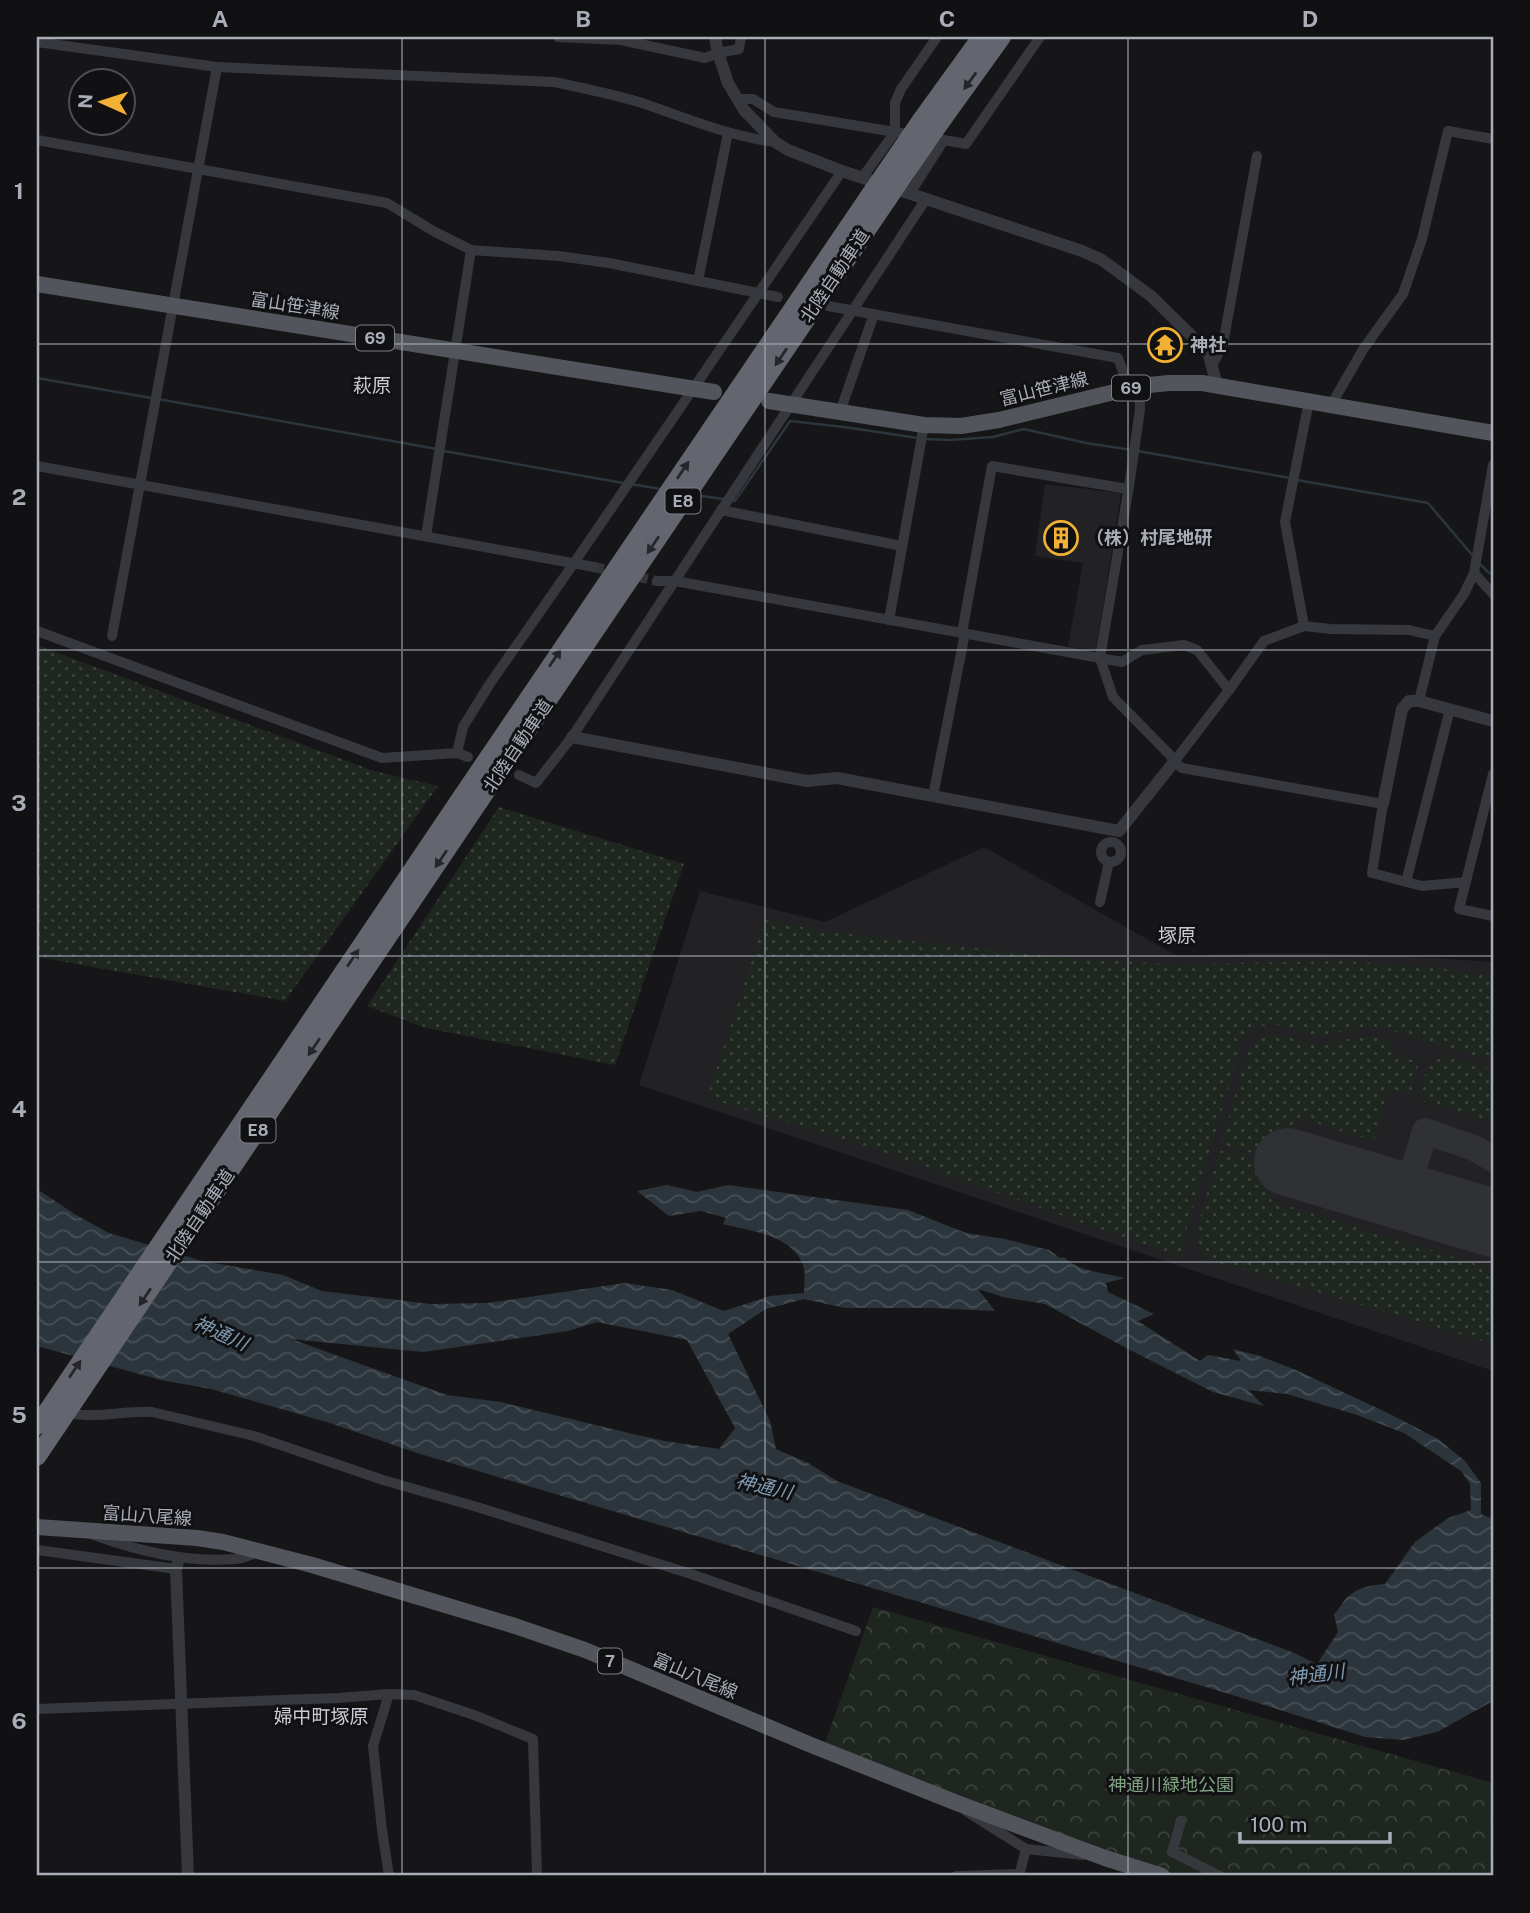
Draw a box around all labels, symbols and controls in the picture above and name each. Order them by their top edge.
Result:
text: A [212,5,229,32]
text: B [575,5,591,32]
text: C [939,5,955,32]
text: D [1302,5,1318,32]
north arrow [66,66,136,136]
one-way arrow [963,72,977,90]
text: N [74,93,96,109]
text: 1 [14,177,24,204]
street label: 北陸自動車道 [796,225,873,326]
street label: 富山笹津線 [249,288,341,323]
road number: 69 [356,326,394,350]
temple icon: 神社 [1146,326,1184,364]
place label: 神社 [1190,334,1226,355]
one-way arrow [774,348,788,366]
street label: 富山笹津線 [998,367,1090,410]
district label: 萩原 [353,374,391,396]
road number: 69 [1112,376,1150,400]
one-way arrow [676,461,690,479]
text: 2 [12,483,26,510]
road number: E8 [666,488,700,514]
building icon: （株）村尾地研 [1042,519,1080,557]
place label: （株）村尾地研 [1086,527,1212,548]
one-way arrow [646,536,660,554]
one-way arrow [549,648,562,668]
street label: 北陸自動車道 [479,695,556,796]
text: 3 [11,789,27,816]
one-way arrow [434,850,448,868]
district label: 塚原 [1158,924,1196,946]
one-way arrow [346,948,359,967]
one-way arrow [307,1038,321,1056]
text: 4 [11,1095,27,1122]
road number: E8 [240,1118,276,1142]
street label: 北陸自動車道 [161,1165,238,1266]
one-way arrow [138,1288,152,1306]
water label: 神通川 [190,1311,253,1355]
one-way arrow [68,1360,81,1379]
text: 5 [11,1401,27,1428]
water label: 神通川 [734,1469,796,1504]
street label: 富山八尾線 [101,1502,193,1529]
road number: 7 [598,1648,622,1674]
street label: 富山八尾線 [650,1648,741,1703]
water label: 神通川 [1286,1659,1348,1688]
district label: 婦中町塚原 [273,1705,369,1727]
text: 6 [11,1707,27,1734]
park label: 神通川緑地公園 [1108,1774,1234,1795]
scale bar [1240,1801,1390,1845]
text: 100 m [1250,1812,1307,1837]

